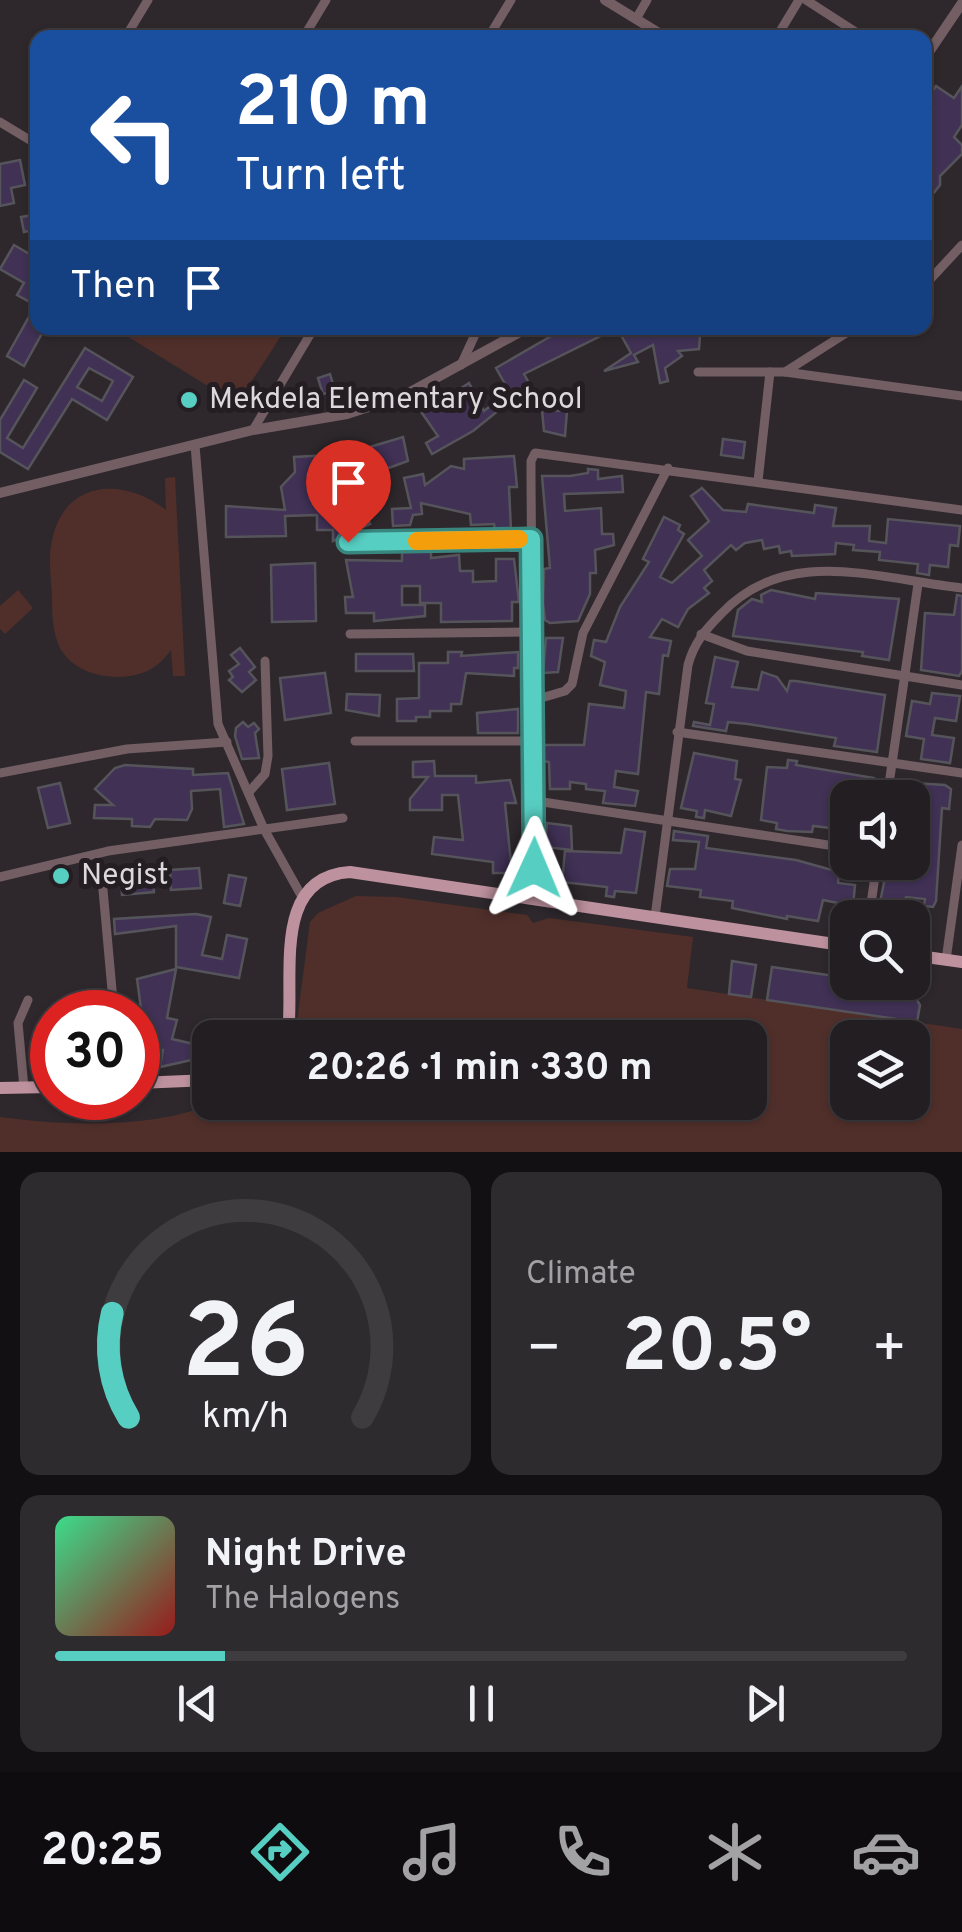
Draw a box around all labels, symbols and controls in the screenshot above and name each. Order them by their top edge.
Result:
text: 210 m [235,62,431,151]
icon: left [70,70,200,200]
text: Turn left [235,149,406,206]
icon: arrive [176,260,231,315]
text: Then [70,263,156,312]
place label: Mekdela Elementary School [209,382,583,419]
marker: Mekdela Elementary School [178,389,200,411]
pin [306,440,391,543]
icon: arrive [321,455,376,510]
map controls [830,780,930,1120]
button: sound [830,780,930,880]
position arrow [482,816,586,920]
place label: Negist [81,858,169,895]
marker: Negist [50,865,72,887]
button: search [830,900,930,1000]
speed limit sign: 30 [30,990,160,1120]
button: layers [830,1020,930,1120]
text: 20:26 · 1 min · 330 m [306,1045,653,1094]
text: Climate [526,1255,636,1295]
text: 26 [182,1283,309,1415]
text: 20.5° [621,1303,812,1398]
text: − [526,1316,561,1386]
text: + [872,1316,907,1386]
text: km/h [202,1395,289,1441]
text: Night Drive [205,1531,407,1580]
text: The Halogens [205,1580,400,1620]
icon: previous [170,1676,225,1731]
icon: pause [454,1676,509,1731]
icon: next [738,1676,793,1731]
icon: directions [245,1817,315,1887]
icon: music [397,1817,467,1887]
icon: phone [548,1817,618,1887]
icon: climate [700,1817,770,1887]
icon: car [851,1817,921,1887]
text: 20:25 [41,1824,164,1881]

